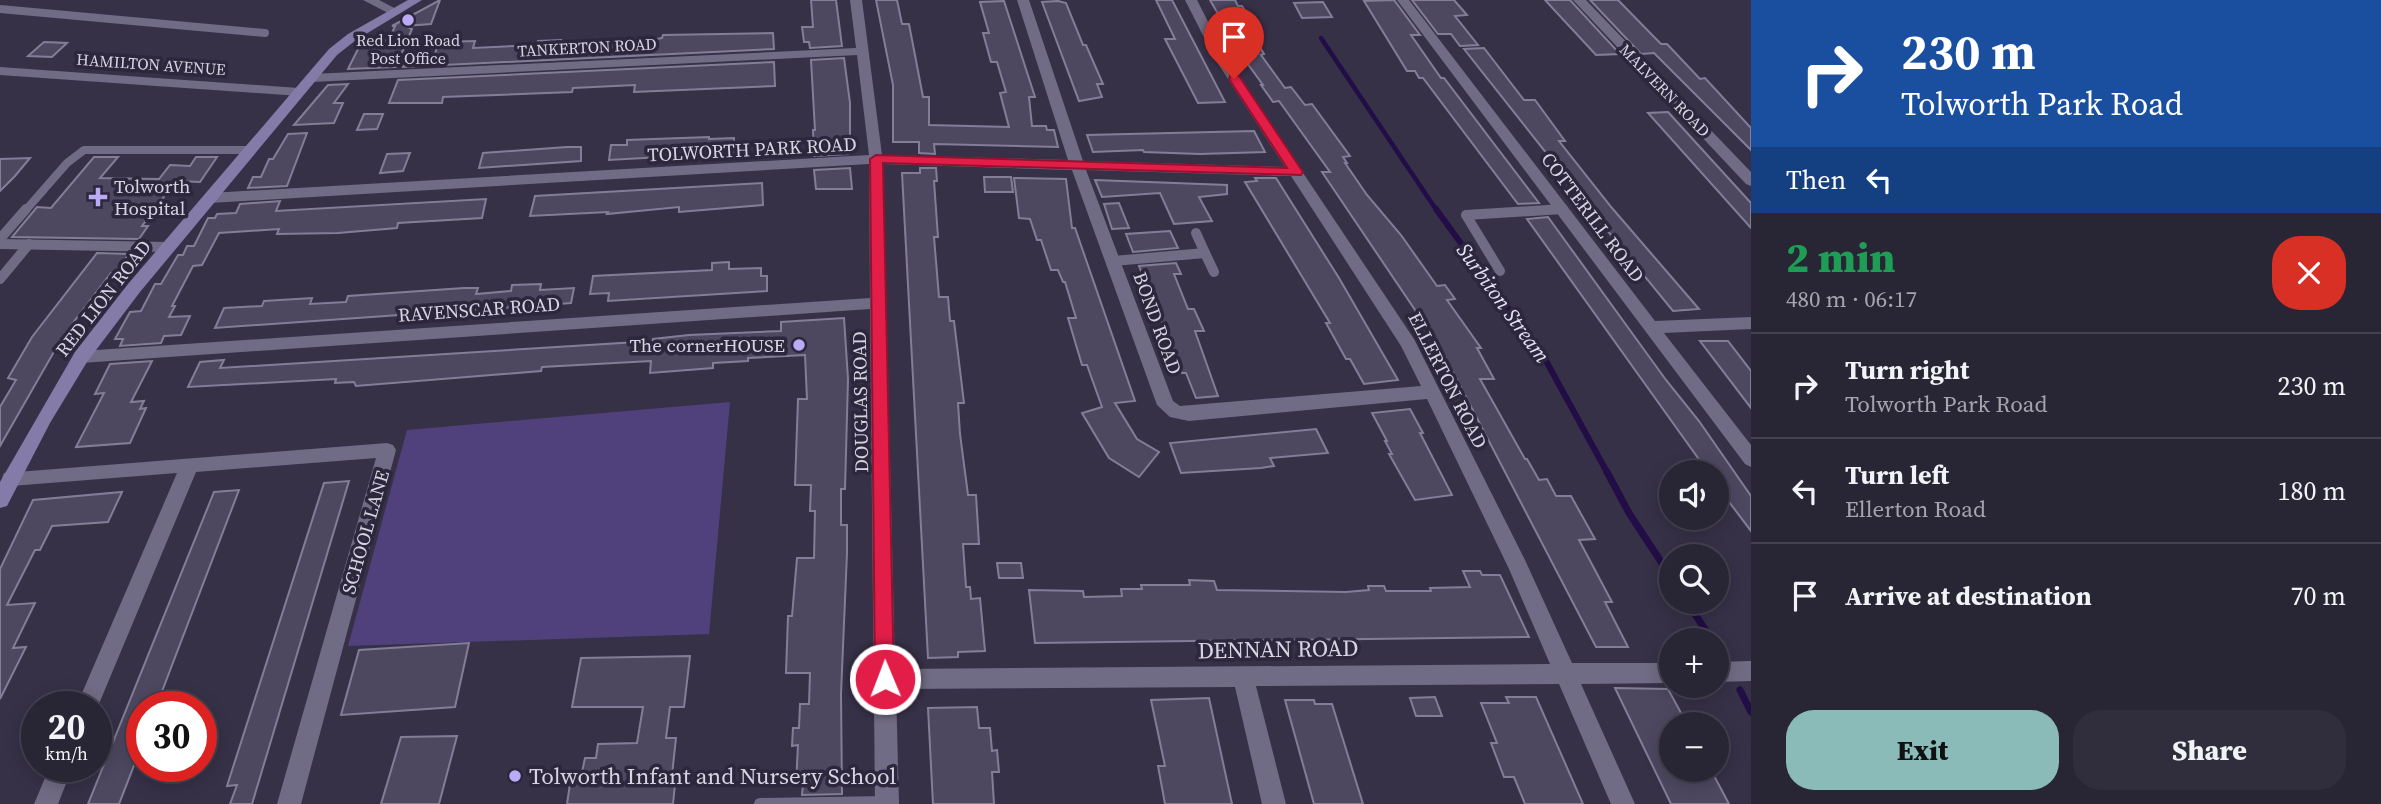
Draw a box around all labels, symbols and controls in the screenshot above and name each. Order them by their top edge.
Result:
pin [1204,7,1264,79]
marker: Red Lion Road Post Office [400,12,416,28]
icon: arrive [1215,18,1253,56]
text: 230 m [1901,18,2036,85]
icon: right [1786,28,1877,119]
place label: Red Lion Road Post Office [356,29,460,69]
street label: TANKERTON ROAD [517,32,657,62]
street label: MALVERN ROAD [1615,39,1715,141]
street label: HAMILTON AVENUE [76,48,227,80]
text: Tolworth Park Road [1901,82,2183,126]
street label: TOLWORTH PARK ROAD [647,131,857,167]
street label: COTTERILL ROAD [1536,147,1650,287]
icon: left [1860,161,1898,199]
text: Then [1786,162,1846,198]
place label: Tolworth Hospital [114,173,190,221]
marker: Tolworth Hospital [88,187,108,207]
text: 2 min [1786,228,1896,286]
street label: RED LION ROAD [49,234,157,362]
button: close [2272,236,2346,310]
water label: Surbiton Stream [1450,237,1557,369]
street label: BOND ROAD [1127,268,1189,378]
text: 480 m · 06:17 [1786,283,1917,315]
street label: RAVENSCAR ROAD [397,290,561,328]
street label: ELLERTON ROAD [1402,307,1494,453]
street label: DOUGLAS ROAD [846,331,874,473]
place label: The cornerHOUSE [629,332,785,358]
marker: The cornerHOUSE [791,337,807,353]
text: Turn right [1845,352,1969,388]
icon: right [1786,367,1824,405]
text: 230 m [2278,368,2346,404]
text: Tolworth Park Road [1845,388,2048,420]
text: Turn left [1845,457,1949,493]
map controls [1659,460,1729,782]
button: sound [1659,460,1729,530]
street label: SCHOOL LANE [335,467,395,597]
icon: left [1786,472,1824,510]
text: 180 m [2278,473,2346,509]
text: Ellerton Road [1845,493,1986,525]
button: search [1659,544,1729,614]
icon: arrive [1786,577,1824,615]
text: Arrive at destination [1845,578,2092,614]
text: 70 m [2291,578,2346,614]
button: + [1659,628,1729,698]
street label: DENNAN ROAD [1197,632,1359,666]
position arrow [848,642,922,716]
speed limit sign: 30 [126,691,217,782]
text: 20 [48,703,85,751]
button: Exit [1786,710,2059,790]
button: Share [2073,710,2346,790]
button: − [1659,712,1729,782]
text: km/h [45,741,88,766]
place label: Tolworth Infant and Nursery School [529,760,896,792]
marker: Tolworth Infant and Nursery School [507,768,523,784]

